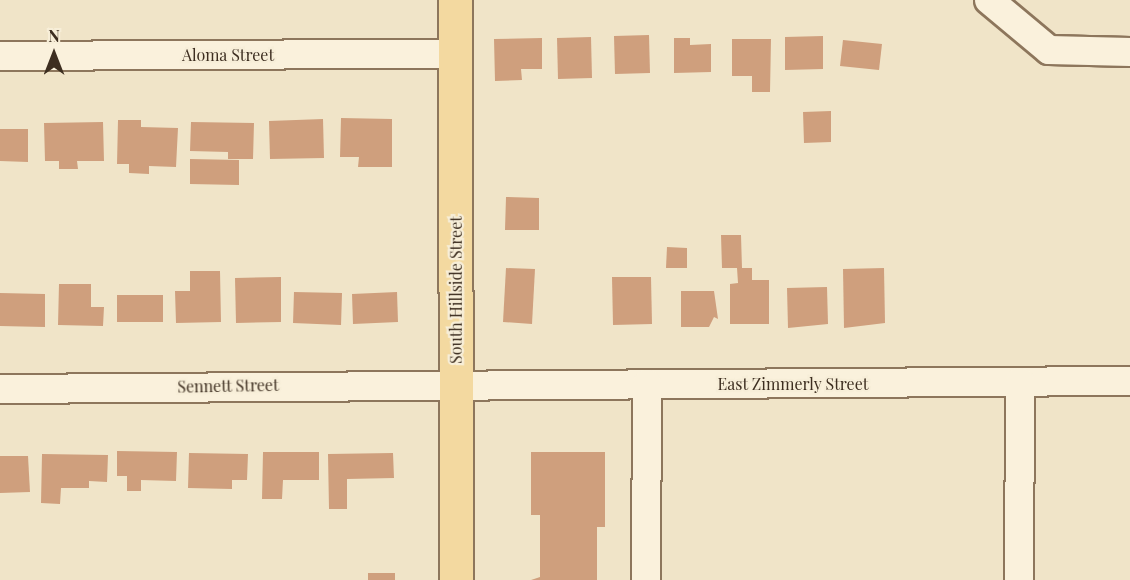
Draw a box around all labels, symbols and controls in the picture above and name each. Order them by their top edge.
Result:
north arrow [24,24,84,84]
text: N [48,25,60,46]
street label: Aloma Street [182,45,274,65]
street label: South Hillside Street [446,216,466,364]
street label: East Zimmerly Street [717,374,869,394]
street label: Sennett Street [177,376,279,396]

